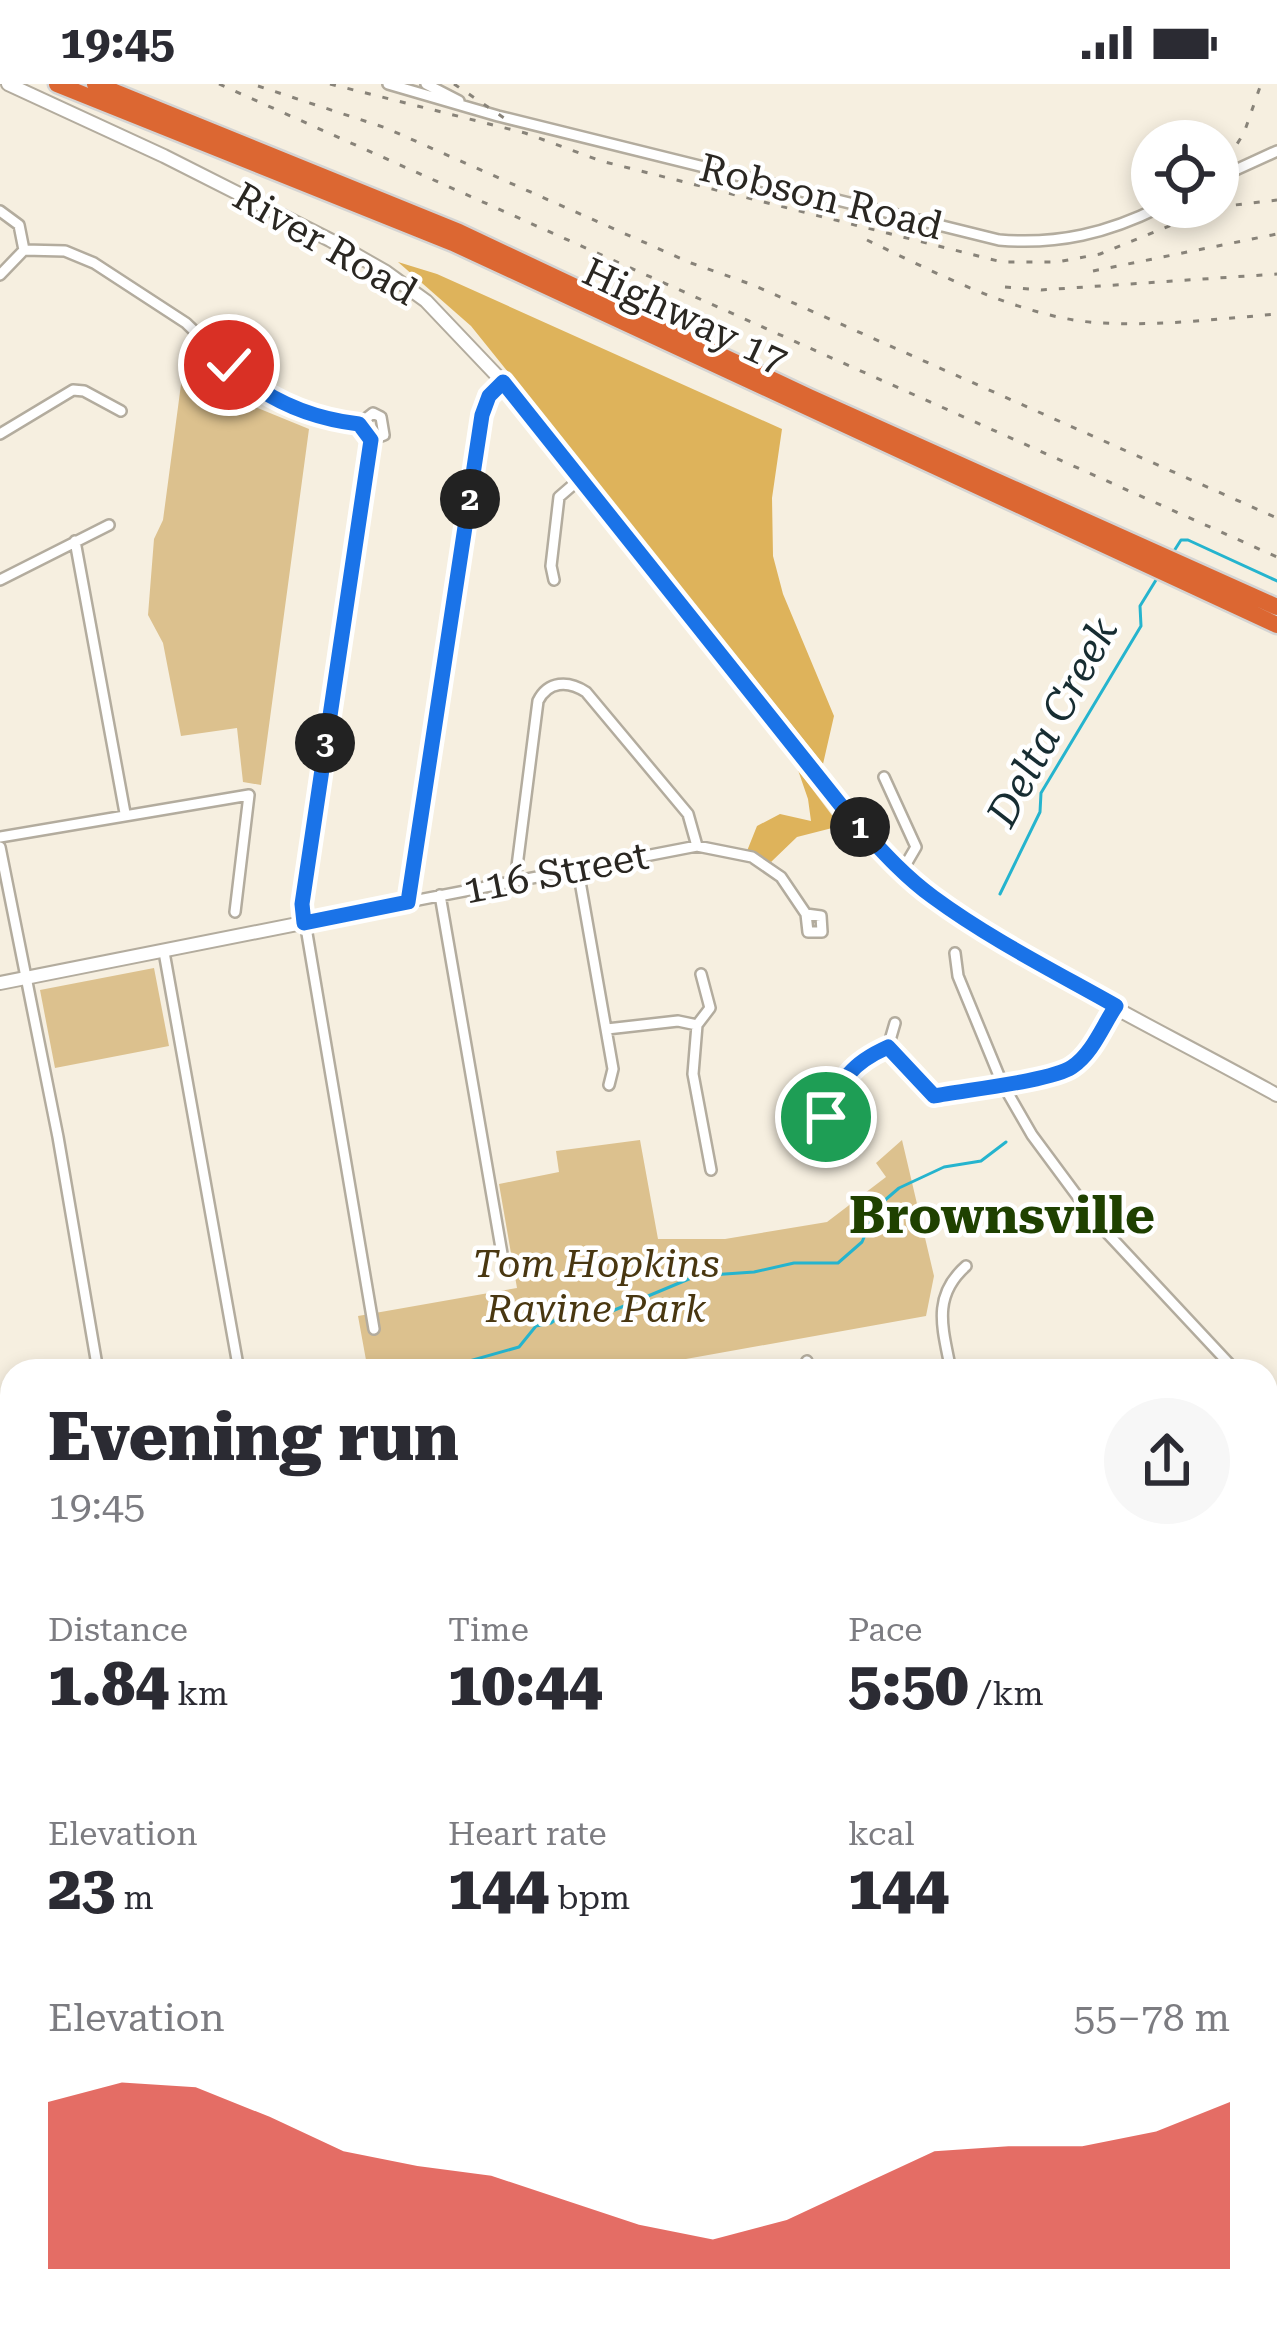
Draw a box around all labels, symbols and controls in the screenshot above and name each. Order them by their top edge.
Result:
text: 19:45 [60,16,175,69]
map controls [1131,120,1239,228]
button: locate [1131,120,1239,228]
street label: Robson Road [695,145,947,249]
street label: River Road [225,173,425,315]
street label: Highway 17 [575,249,795,383]
pin [178,314,280,416]
icon: check [196,332,262,398]
pin: 2 [440,469,500,529]
text: 2 [461,479,479,518]
water label: Delta Creek [976,609,1128,836]
pin: 3 [295,713,355,773]
text: 3 [316,723,334,762]
pin: 1 [830,797,890,857]
text: 1 [851,807,869,846]
street label: 116 Street [460,833,652,913]
pin [775,1066,877,1168]
icon: arrive [793,1084,859,1150]
district label: Brownsville [849,1186,1155,1245]
park label: Tom Hopkins Ravine Park [472,1241,720,1332]
button: share [1104,1398,1230,1524]
text: Evening run [48,1399,459,1476]
text: 19:45 [48,1483,145,1529]
text: Distance [48,1610,188,1649]
text: Time [448,1610,529,1649]
text: Pace [848,1610,922,1649]
text: 1.84 [48,1649,169,1720]
text: 10:44 [448,1649,602,1720]
text: 5:50 [848,1649,969,1720]
text: km [169,1674,228,1713]
text: /km [969,1674,1044,1713]
text: Elevation [48,1814,198,1853]
text: Heart rate [448,1814,607,1853]
text: kcal [848,1814,914,1853]
text: 23 [48,1853,115,1924]
text: 144 [448,1853,549,1924]
text: 144 [848,1853,949,1924]
text: m [115,1878,154,1917]
text: bpm [549,1878,630,1917]
text: Elevation [48,1995,225,2041]
text: 55–78 m [1074,1995,1230,2041]

